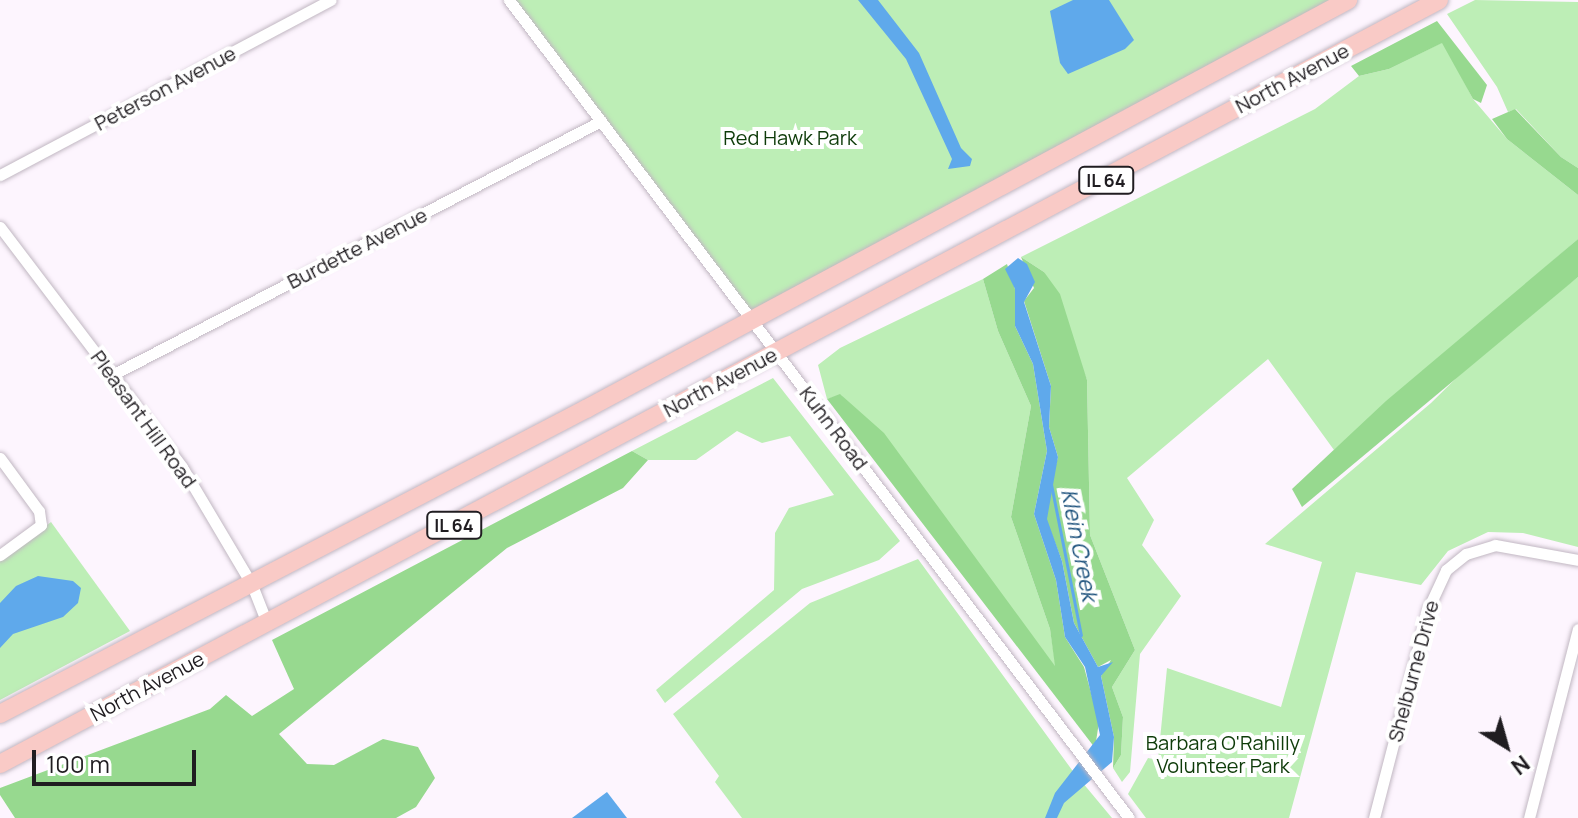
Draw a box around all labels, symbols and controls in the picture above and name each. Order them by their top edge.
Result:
street label: North Avenue [1231,38,1353,118]
street label: Peterson Avenue [90,41,240,135]
park label: Red Hawk Park [723,125,857,149]
road number: IL 64 [1076,166,1136,194]
street label: Burdette Avenue [283,202,431,294]
street label: North Avenue [659,342,781,422]
street label: Pleasant Hill Road [86,346,202,492]
street label: Kuhn Road [795,382,873,474]
water label: Klein Creek [1055,487,1103,603]
road number: IL 64 [424,511,484,539]
street label: Shelburne Drive [1383,597,1443,745]
street label: North Avenue [86,646,208,726]
north arrow [1466,706,1546,786]
park label: Barbara O'Rahilly Volunteer Park [1146,731,1300,778]
scale bar [36,734,200,784]
text: 100 m [46,747,110,780]
text: N [1505,748,1536,782]

